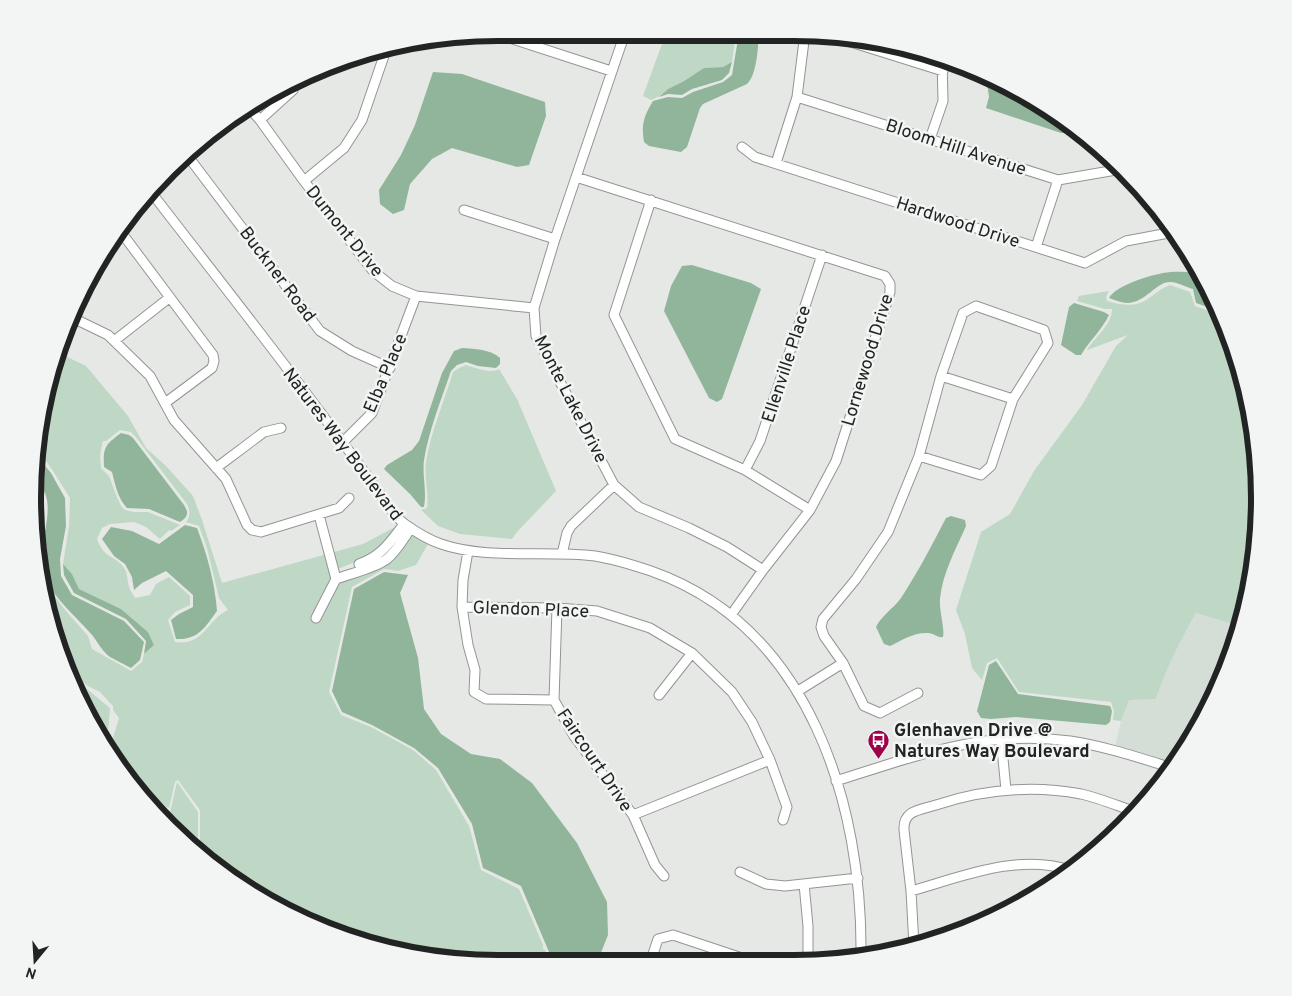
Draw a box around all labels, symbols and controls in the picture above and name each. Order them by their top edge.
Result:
street label: Bloom Hill Avenue [882,115,1029,182]
street label: Dumont Drive [300,181,388,283]
street label: Hardwood Drive [893,193,1022,254]
street label: Buckner Road [233,223,320,327]
street label: Lornewood Drive [837,291,899,429]
street label: Ellenville Place [758,303,817,426]
street label: Elba Place [359,330,413,417]
street label: Monte Lake Drive [528,332,612,467]
street label: Natures Way Boulevard [277,364,407,526]
street label: Glendon Place [472,597,590,624]
street label: Faircourt Drive [551,705,637,817]
place label: Glenhaven Drive @ Natures Way Boulevard [894,720,1090,764]
bus stop icon: Glenhaven Drive @ Natures Way Boulevard [866,728,890,759]
north arrow [10,936,60,986]
text: N [24,962,39,982]

